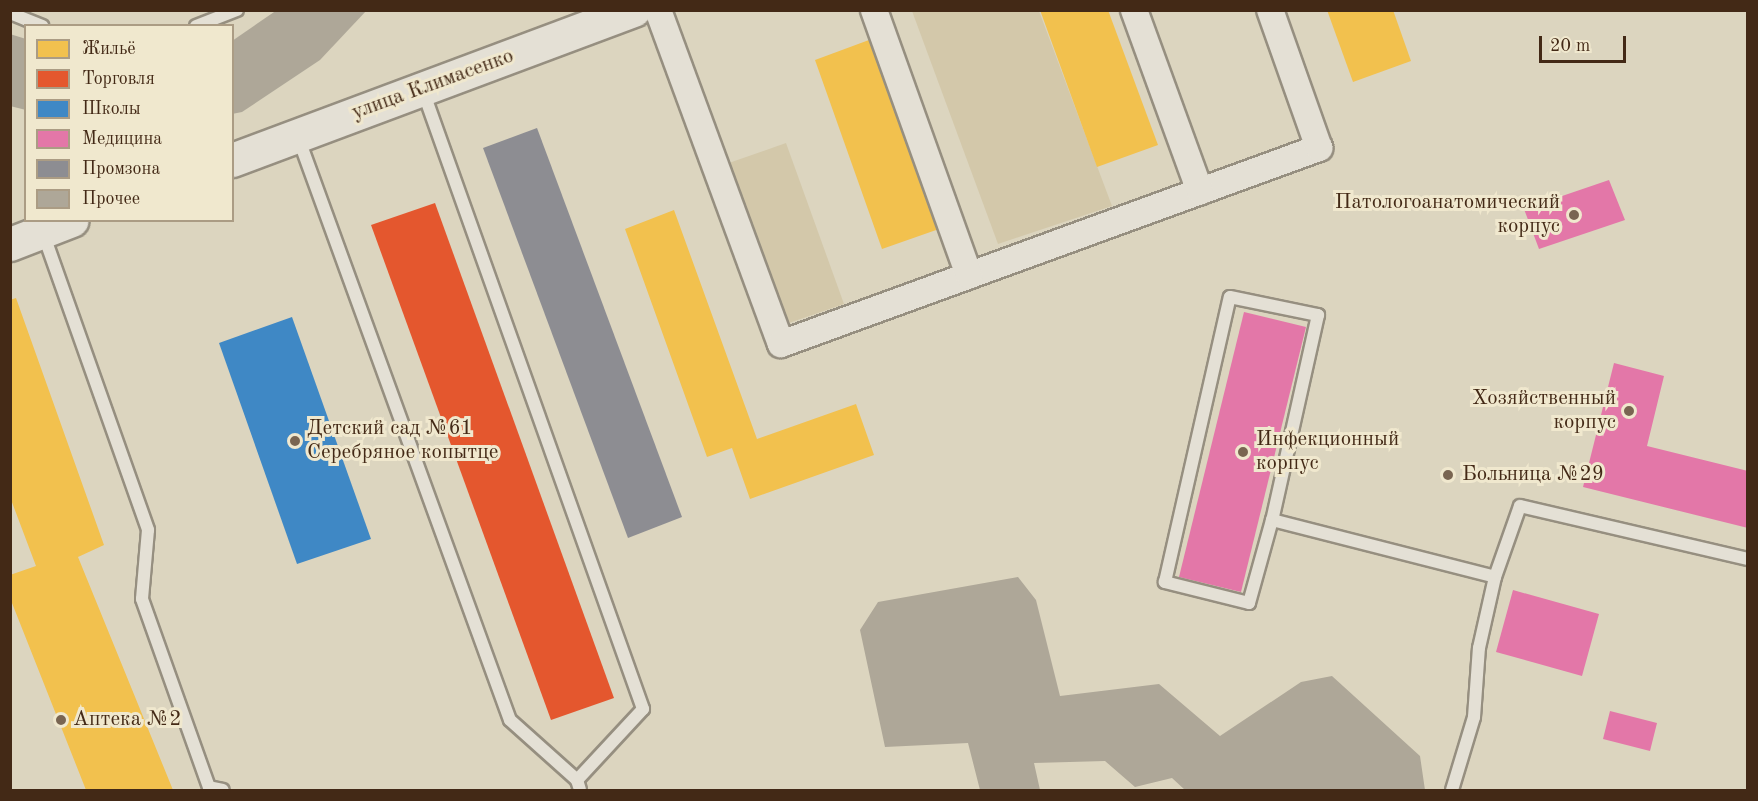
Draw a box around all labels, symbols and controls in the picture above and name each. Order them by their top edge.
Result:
legend [24,24,234,222]
scale bar [1542,24,1629,62]
text: 20 m [1550,37,1590,55]
text: Жильё [82,40,136,58]
street label: улица Климасенко [349,44,517,126]
text: Торговля [82,70,155,88]
text: Школы [82,100,141,118]
text: Медицина [82,130,162,148]
text: Промзона [82,160,160,178]
text: Прочее [82,190,140,208]
place label: Патологоанатомический корпус [1335,190,1560,240]
marker: Патологоанатомический корпус [1565,206,1583,224]
place label: Хозяйственный корпус [1472,386,1616,436]
marker: Хозяйственный корпус [1620,402,1638,420]
place label: Детский сад №61 Серебряное копытце [307,416,498,466]
place label: Инфекционный корпус [1256,427,1399,477]
marker: Детский сад №61 Серебряное копытце [288,434,302,448]
marker: Инфекционный корпус [1234,443,1252,461]
place label: Больница №29 [1462,462,1604,488]
marker: Больница №29 [1439,466,1457,484]
place label: Аптека №2 [73,707,182,733]
marker: Аптека №2 [54,713,68,727]

